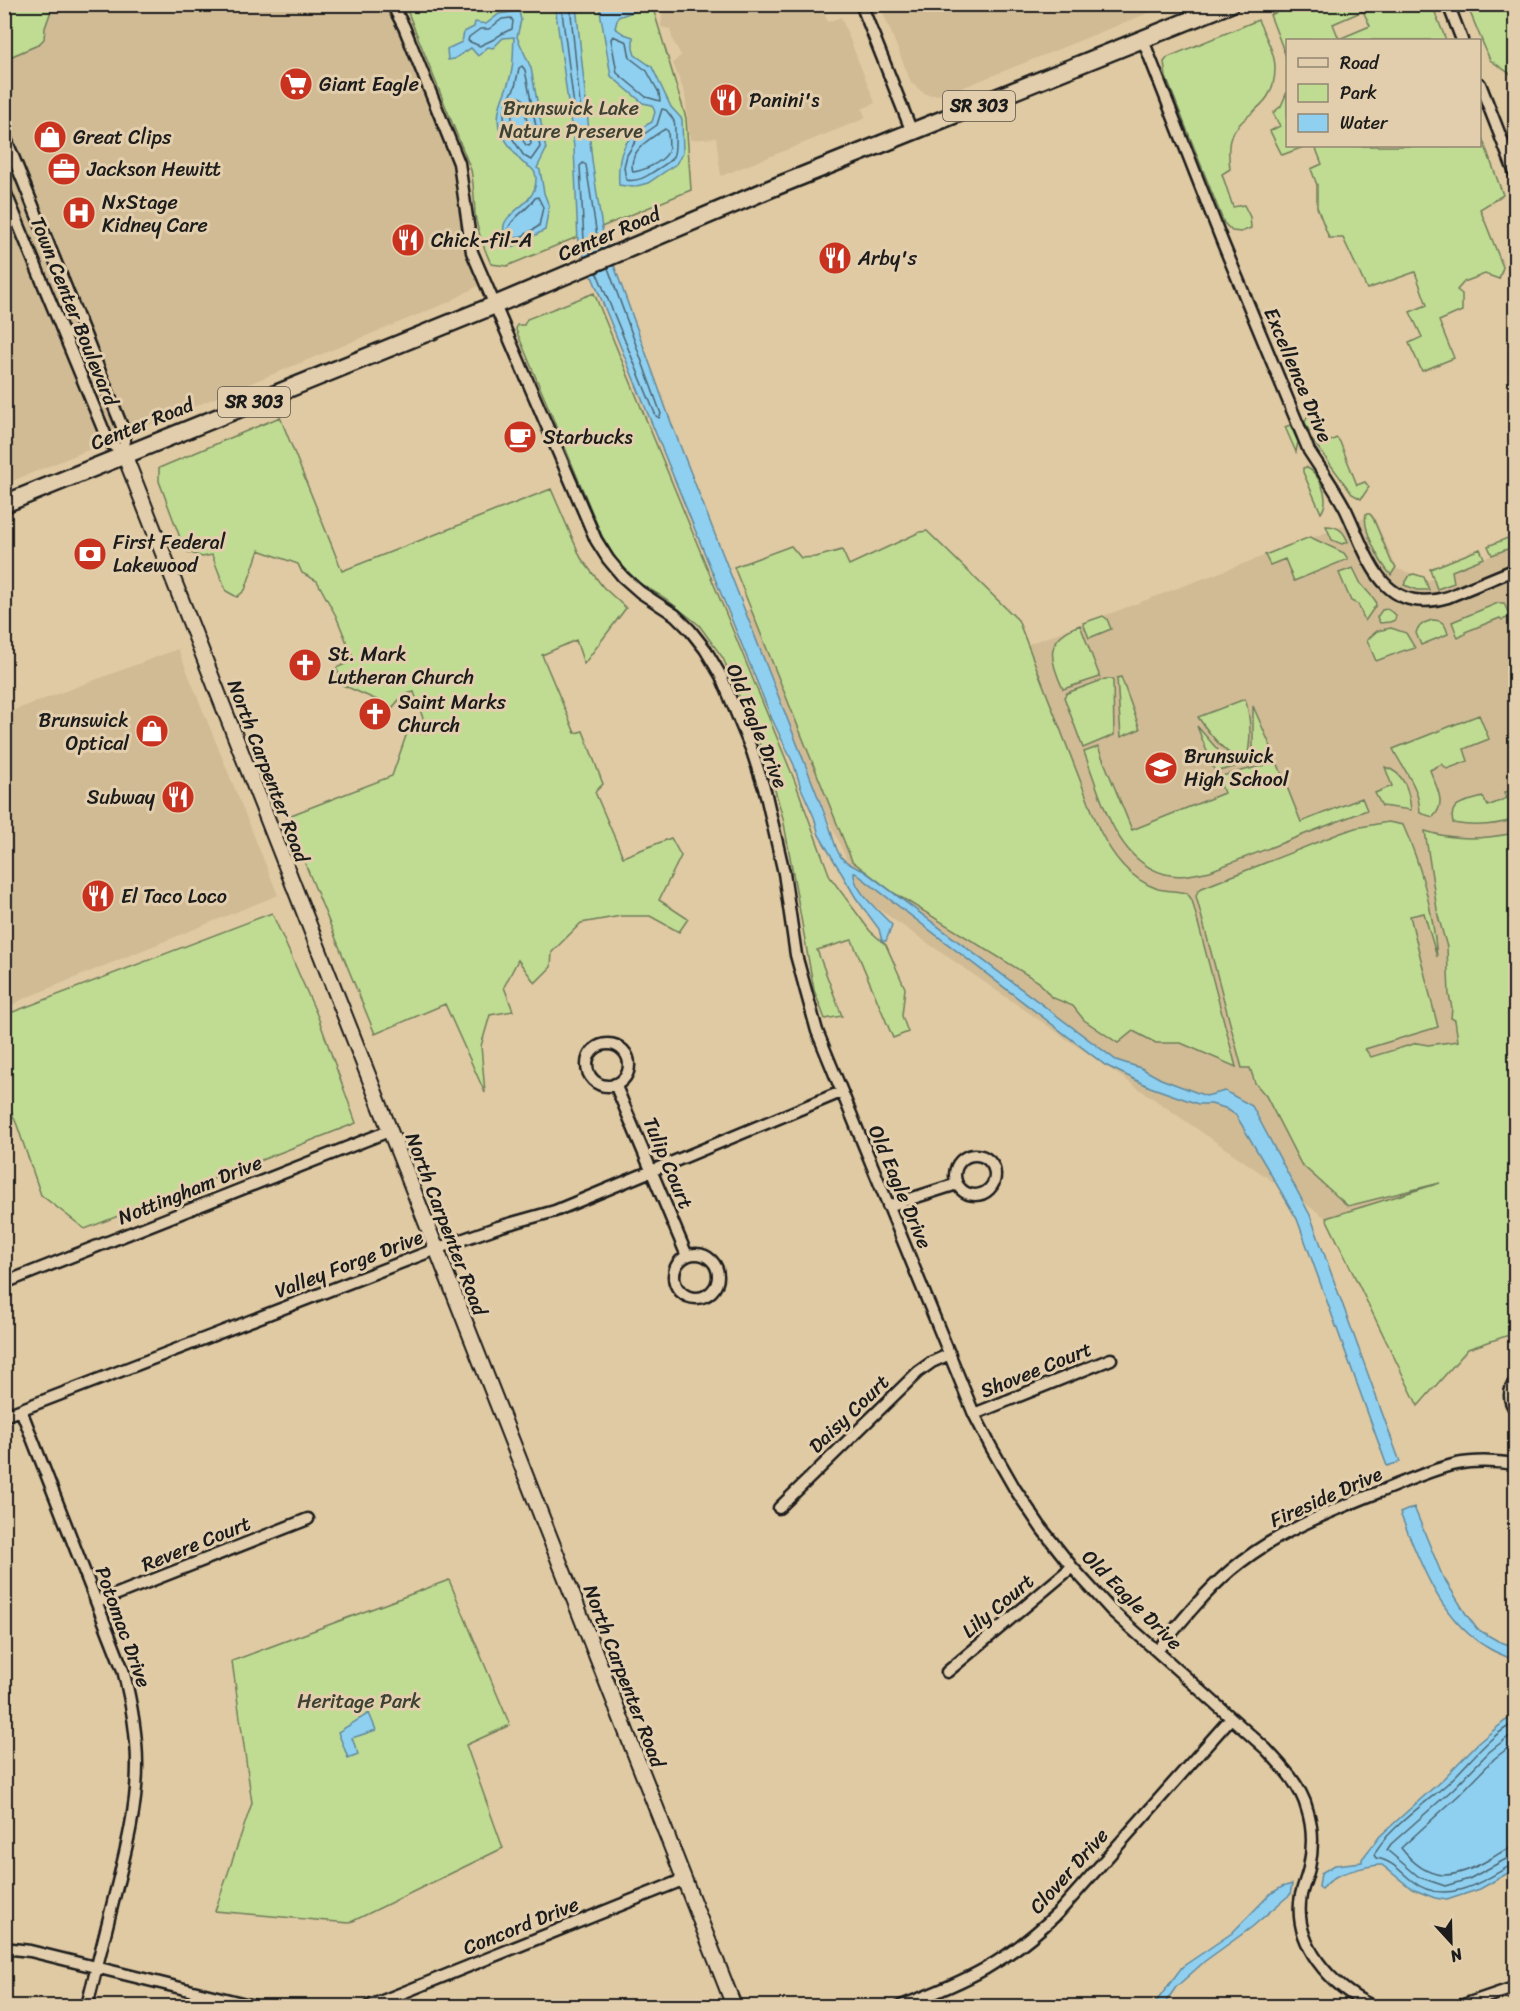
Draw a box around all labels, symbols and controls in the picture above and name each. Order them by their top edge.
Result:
legend [1286,39,1481,147]
text: Road [1340,47,1380,79]
supermarket icon: Giant Eagle [278,66,314,102]
place label: Giant Eagle [319,67,419,102]
text: Park [1340,77,1377,109]
restaurant icon: Panini's [708,82,744,118]
place label: Panini's [749,83,820,118]
park label: Brunswick Lake Nature Preserve [499,91,643,149]
road number: SR 303 [943,91,1015,121]
text: Water [1340,107,1389,139]
shop icon: Great Clips [32,119,68,155]
place label: Great Clips [73,120,172,155]
office icon: Jackson Hewitt [46,151,82,187]
place label: Jackson Hewitt [86,152,221,187]
place label: NxStage Kidney Care [102,185,208,243]
hospital icon: NxStage Kidney Care [61,195,97,231]
street label: Center Road [552,196,667,271]
street label: Town Center Boulevard [20,211,129,412]
restaurant icon: Chick-fil-A [390,222,426,258]
place label: Chick-fil-A [431,223,532,258]
restaurant icon: Arby's [817,240,853,276]
place label: Arby's [857,241,918,276]
street label: Excellence Drive [1254,302,1342,448]
street label: Center Road [85,387,200,461]
road number: SR 303 [218,387,290,417]
cafe icon: Starbucks [502,419,538,455]
place label: Starbucks [543,420,634,455]
place label: First Federal Lakewood [113,525,226,583]
bank icon: First Federal Lakewood [72,536,108,572]
place label: St. Mark Lutheran Church [328,637,474,695]
church icon: St. Mark Lutheran Church [287,647,323,683]
street label: Old Eagle Drive [716,658,798,794]
street label: North Carpenter Road [217,674,320,869]
place label: Saint Marks Church [398,685,507,743]
church icon: Saint Marks Church [357,696,393,732]
place label: Brunswick Optical [39,703,130,761]
shop icon: Brunswick Optical [134,713,170,749]
place label: Brunswick High School [1184,739,1290,797]
school or university icon: Brunswick High School [1143,750,1179,786]
restaurant icon: Subway [160,779,196,815]
place label: Subway [87,780,156,815]
restaurant icon: El Taco Loco [80,878,116,914]
place label: El Taco Loco [121,879,227,914]
street label: Tulip Court [633,1111,703,1215]
street label: Old Eagle Drive [858,1119,942,1255]
street label: North Carpenter Road [395,1127,498,1322]
street label: Nottingham Drive [112,1145,268,1235]
street label: Valley Forge Drive [270,1219,429,1308]
street label: Shovee Court [975,1332,1097,1408]
street label: Daisy Court [800,1366,898,1462]
street label: Fireside Drive [1264,1456,1388,1537]
street label: Revere Court [136,1506,256,1582]
street label: Old Eagle Drive [1073,1541,1191,1659]
street label: Potomac Drive [85,1561,161,1693]
street label: Lily Court [954,1565,1043,1647]
street label: North Carpenter Road [573,1579,676,1774]
park label: Heritage Park [297,1684,421,1719]
street label: Clover Drive [1020,1820,1118,1922]
street label: Concord Drive [458,1887,584,1965]
north arrow [1421,1912,1481,1972]
text: N [1445,1940,1468,1971]

